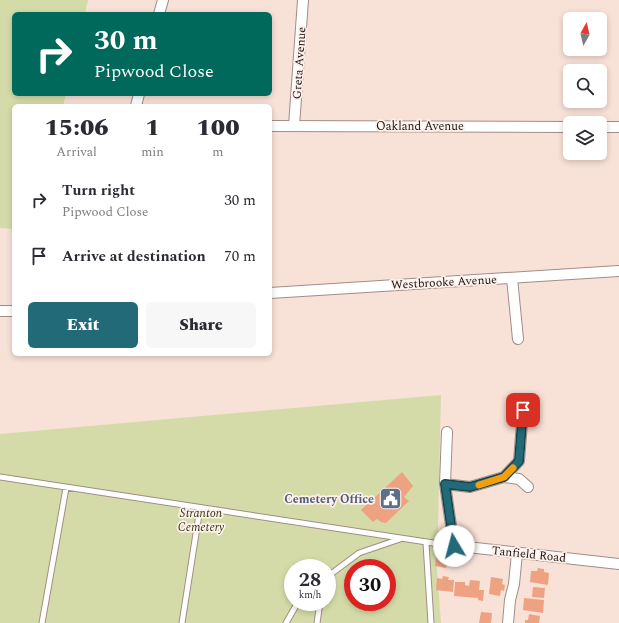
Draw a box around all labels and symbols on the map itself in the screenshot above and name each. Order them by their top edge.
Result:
north arrow [563,12,607,56]
street label: Greta Avenue [287,26,312,100]
street label: Oakland Avenue [376,117,464,136]
street label: Westbrooke Avenue [391,270,498,295]
pin [506,393,540,427]
public building icon: Cemetery Office [377,486,403,512]
place label: Cemetery Office [284,490,374,509]
park label: Stranton Cemetery [178,504,225,537]
position arrow [433,525,475,567]
street label: Tanfield Road [491,541,567,568]
speed limit sign: 30 [344,559,396,611]

